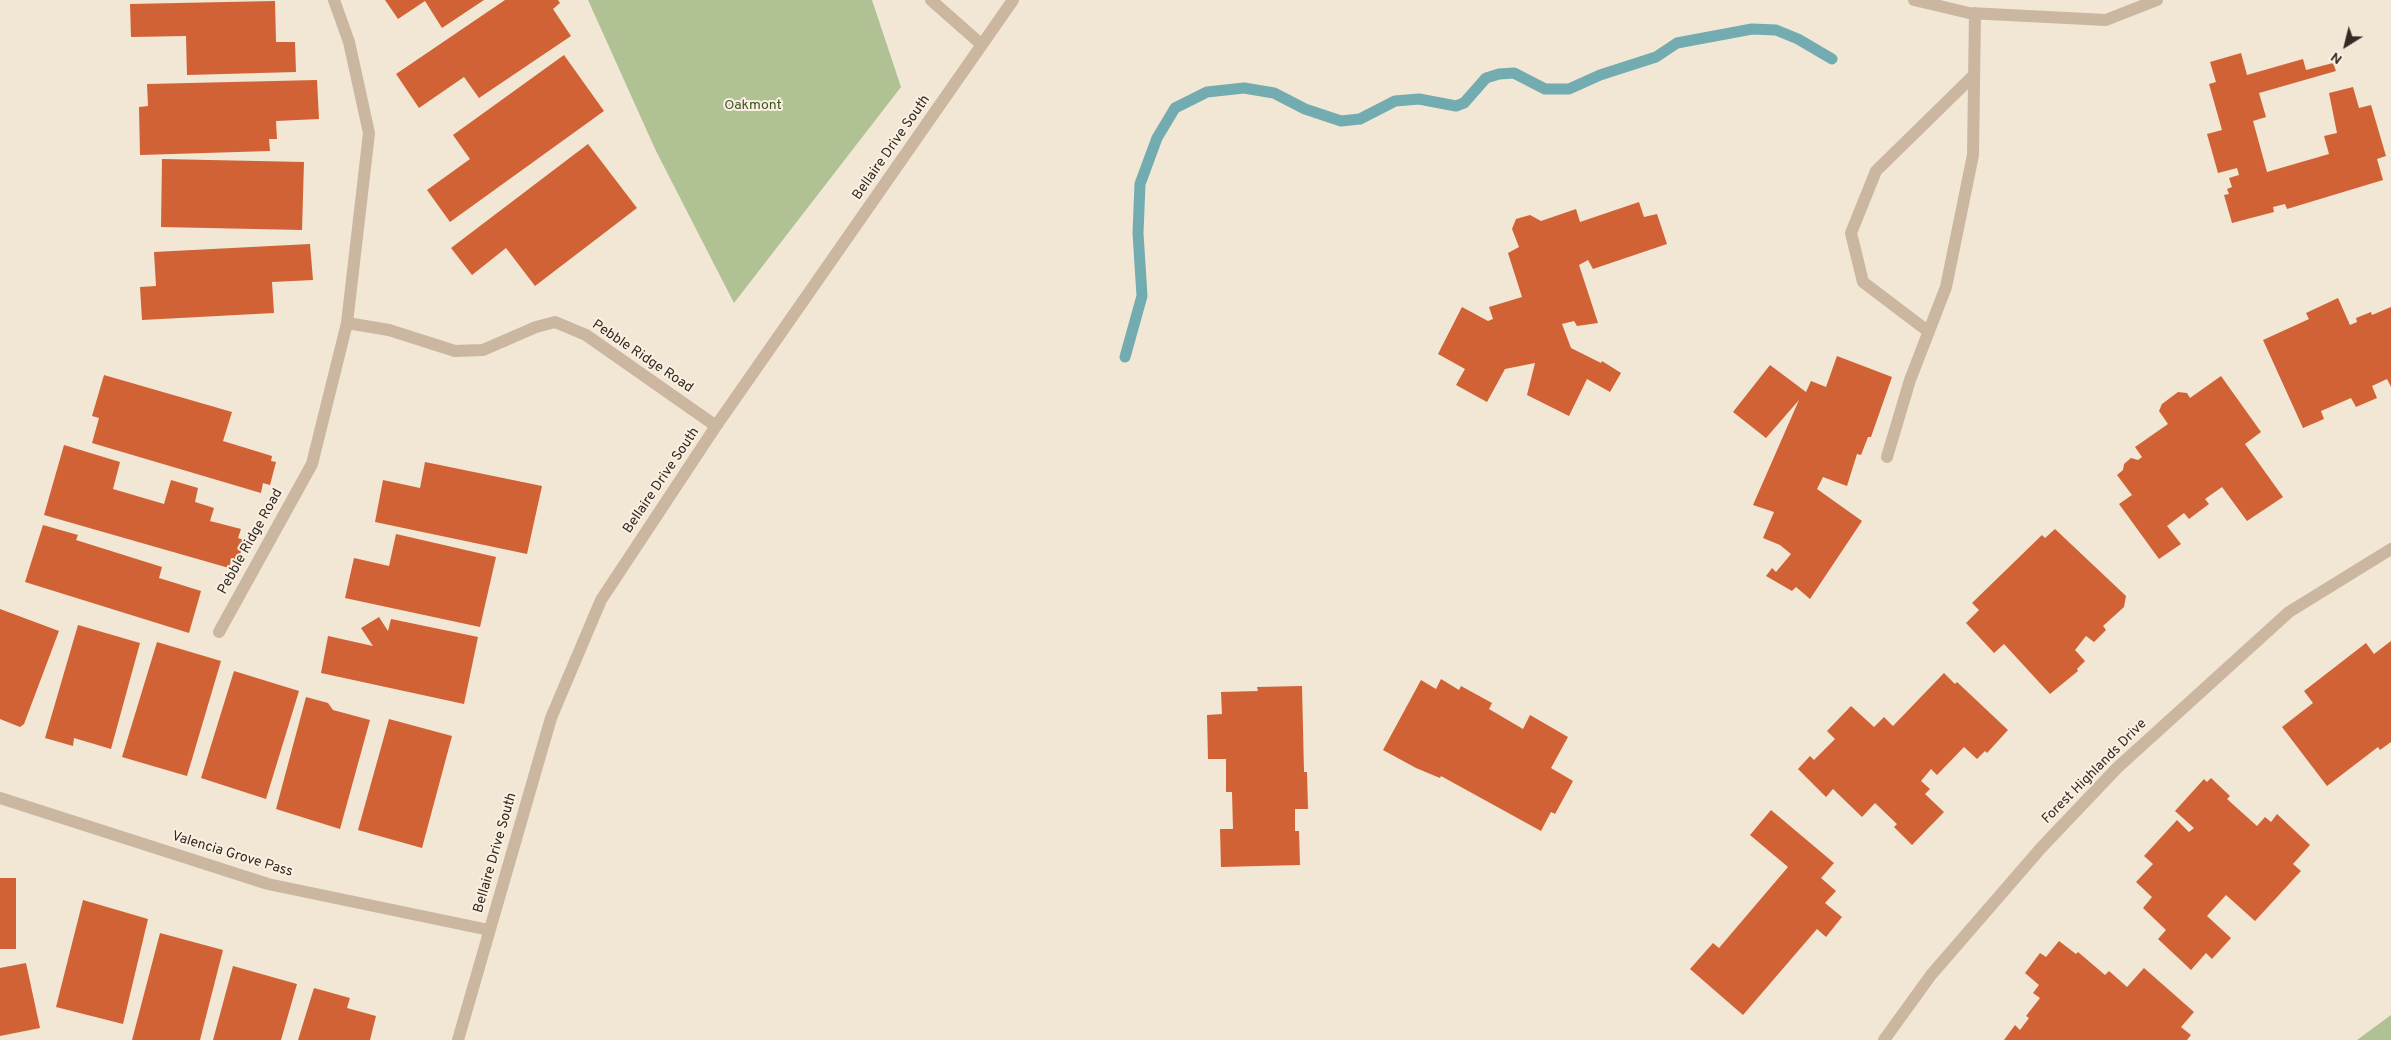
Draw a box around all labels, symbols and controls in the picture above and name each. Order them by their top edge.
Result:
north arrow [2321,20,2371,70]
text: N [2328,48,2346,67]
street label: Bellaire Drive South [850,92,934,204]
park label: Oakmont [724,98,782,114]
street label: Pebble Ridge Road [588,317,696,397]
street label: Bellaire Drive South [620,425,704,537]
street label: Pebble Ridge Road [215,486,287,598]
street label: Forest Highlands Drive [2039,716,2151,828]
street label: Bellaire Drive South [471,791,521,915]
street label: Valencia Grove Pass [169,829,295,881]

